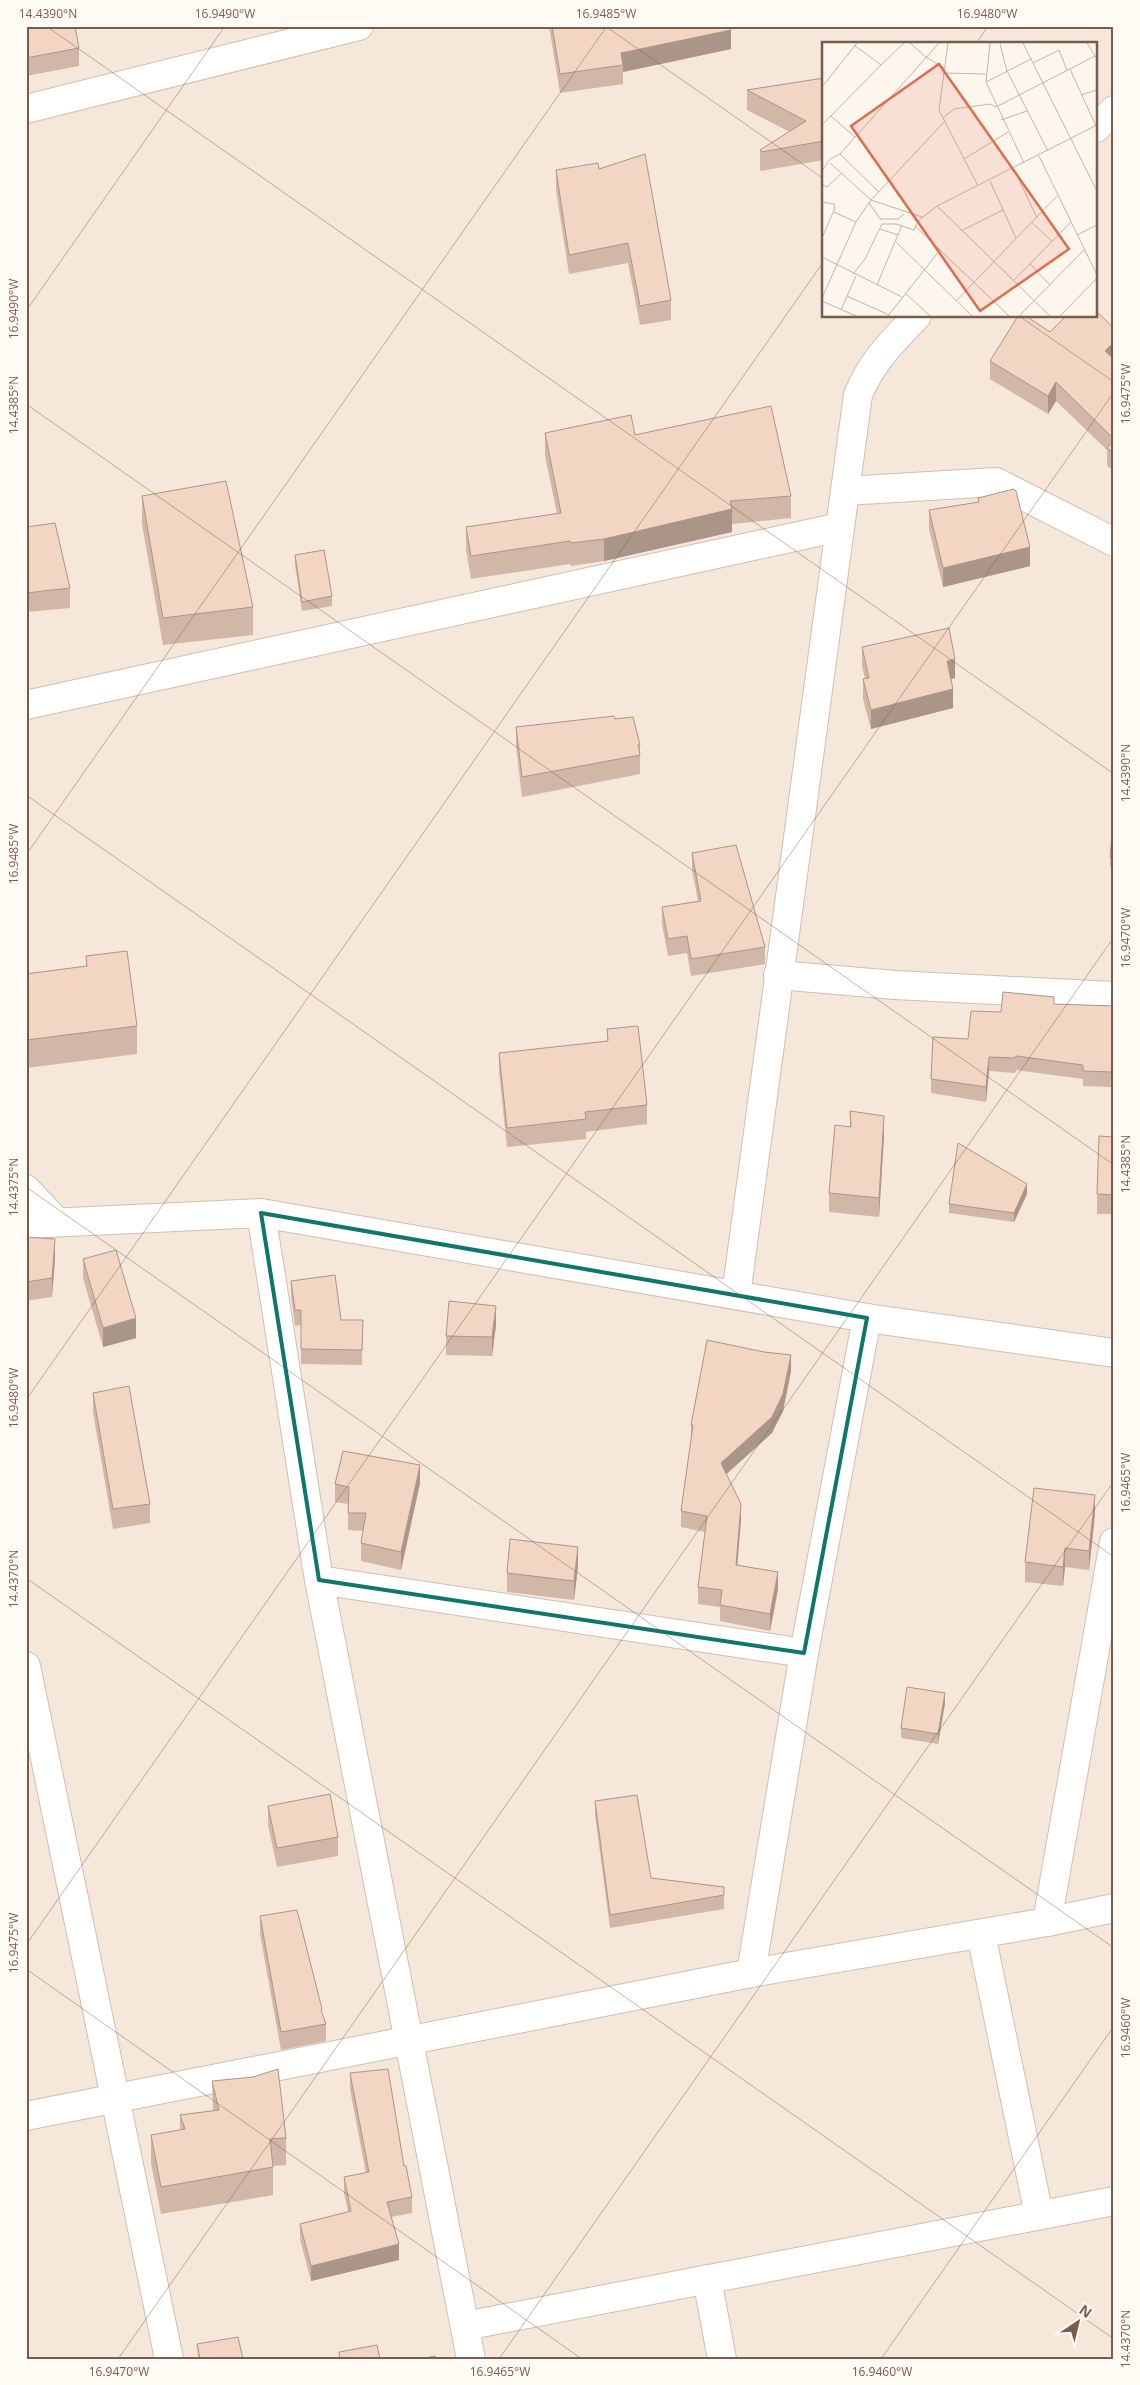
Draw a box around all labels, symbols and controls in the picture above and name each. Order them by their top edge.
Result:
text: 14.4390°N [19,5,77,22]
text: 16.9490°W [195,5,255,22]
text: 16.9485°W [576,5,636,22]
text: 16.9480°W [957,5,1017,22]
inset map [822,42,1098,318]
text: 16.9490°W [5,279,22,339]
text: 16.9475°W [1117,364,1134,424]
text: 14.4385°N [5,376,22,434]
text: 14.4390°N [1117,744,1134,802]
text: 16.9485°W [5,824,22,884]
text: 16.9470°W [1117,908,1134,968]
text: 14.4385°N [1117,1135,1134,1193]
text: 14.4375°N [5,1158,22,1216]
text: 16.9480°W [5,1368,22,1428]
text: 16.9465°W [1117,1453,1134,1513]
text: 14.4370°N [5,1550,22,1608]
text: 16.9475°W [5,1913,22,1973]
text: 16.9460°W [1117,1998,1134,2058]
north arrow [1052,2298,1102,2348]
text: N [1076,2300,1096,2322]
text: 14.4370°N [1117,2310,1134,2368]
text: 16.9470°W [89,2363,149,2380]
text: 16.9465°W [470,2363,530,2380]
text: 16.9460°W [852,2363,912,2380]

